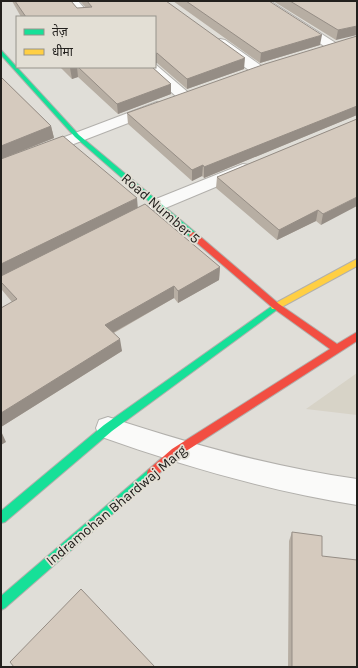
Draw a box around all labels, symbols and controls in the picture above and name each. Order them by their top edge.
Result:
legend [16,16,156,68]
text: तेज़ [52,24,69,39]
text: धीमा [52,44,74,59]
street label: Road Number 5 [118,170,203,247]
street label: Indramohan Bhardwaj Marg [43,442,190,569]

